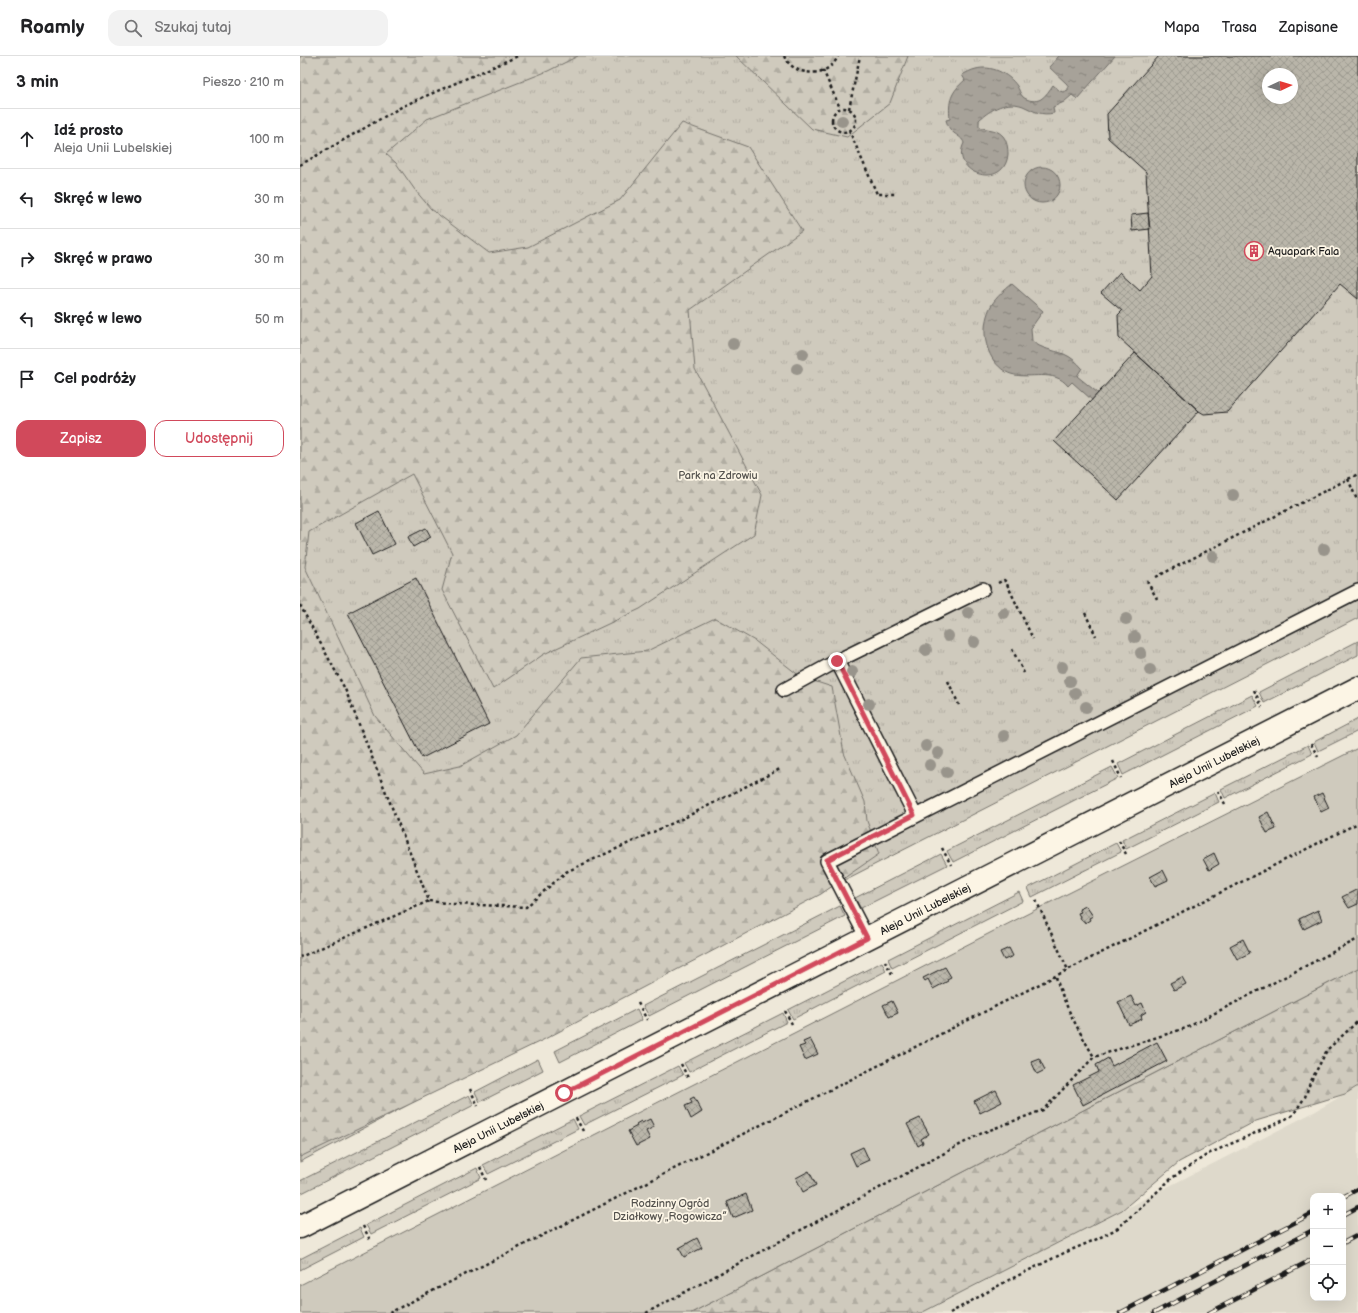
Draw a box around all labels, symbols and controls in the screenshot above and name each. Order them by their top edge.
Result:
search box [108,10,388,46]
text: Roamly [20,16,84,39]
icon: search [122,17,144,39]
text: Szukaj tutaj [154,18,231,37]
text: Mapa [1164,19,1200,36]
text: Trasa [1222,19,1257,36]
text: Zapisane [1279,19,1338,36]
north arrow [1262,68,1298,104]
text: 3 min [16,72,59,92]
text: Pieszo · 210 m [202,74,284,90]
text: Idź prosto [54,121,123,140]
icon: ahead [16,128,38,150]
text: 100 m [249,131,284,147]
text: Aleja Unii Lubelskiej [54,140,172,156]
icon: left [16,188,38,210]
text: Skręć w lewo [54,189,142,208]
text: 30 m [254,191,284,207]
building icon: Aquapark Fala [1243,240,1265,262]
place label: Aquapark Fala [1268,245,1339,258]
icon: right [16,248,38,270]
text: Skręć w prawo [54,249,153,268]
text: 30 m [254,251,284,267]
icon: left [16,308,38,330]
text: Skręć w lewo [54,309,142,328]
text: 50 m [255,311,284,327]
icon: arrive [16,368,38,390]
text: Cel podróży [54,369,136,388]
button: Zapisz [16,420,146,457]
button: Udostępnij [154,420,284,457]
park label: Park na Zdrowiu [678,469,758,482]
route end [828,652,846,670]
street label: Aleja Unii Lubelskiej [1167,734,1262,791]
street label: Aleja Unii Lubelskiej [878,881,973,938]
route start [555,1084,573,1102]
street label: Aleja Unii Lubelskiej [451,1099,546,1156]
map controls [1310,1193,1346,1301]
button: + [1310,1193,1346,1229]
park label: Rodzinny Ogród Działkowy „Rogowicza” [613,1197,727,1223]
button: − [1310,1229,1346,1265]
button: locate [1310,1265,1346,1301]

